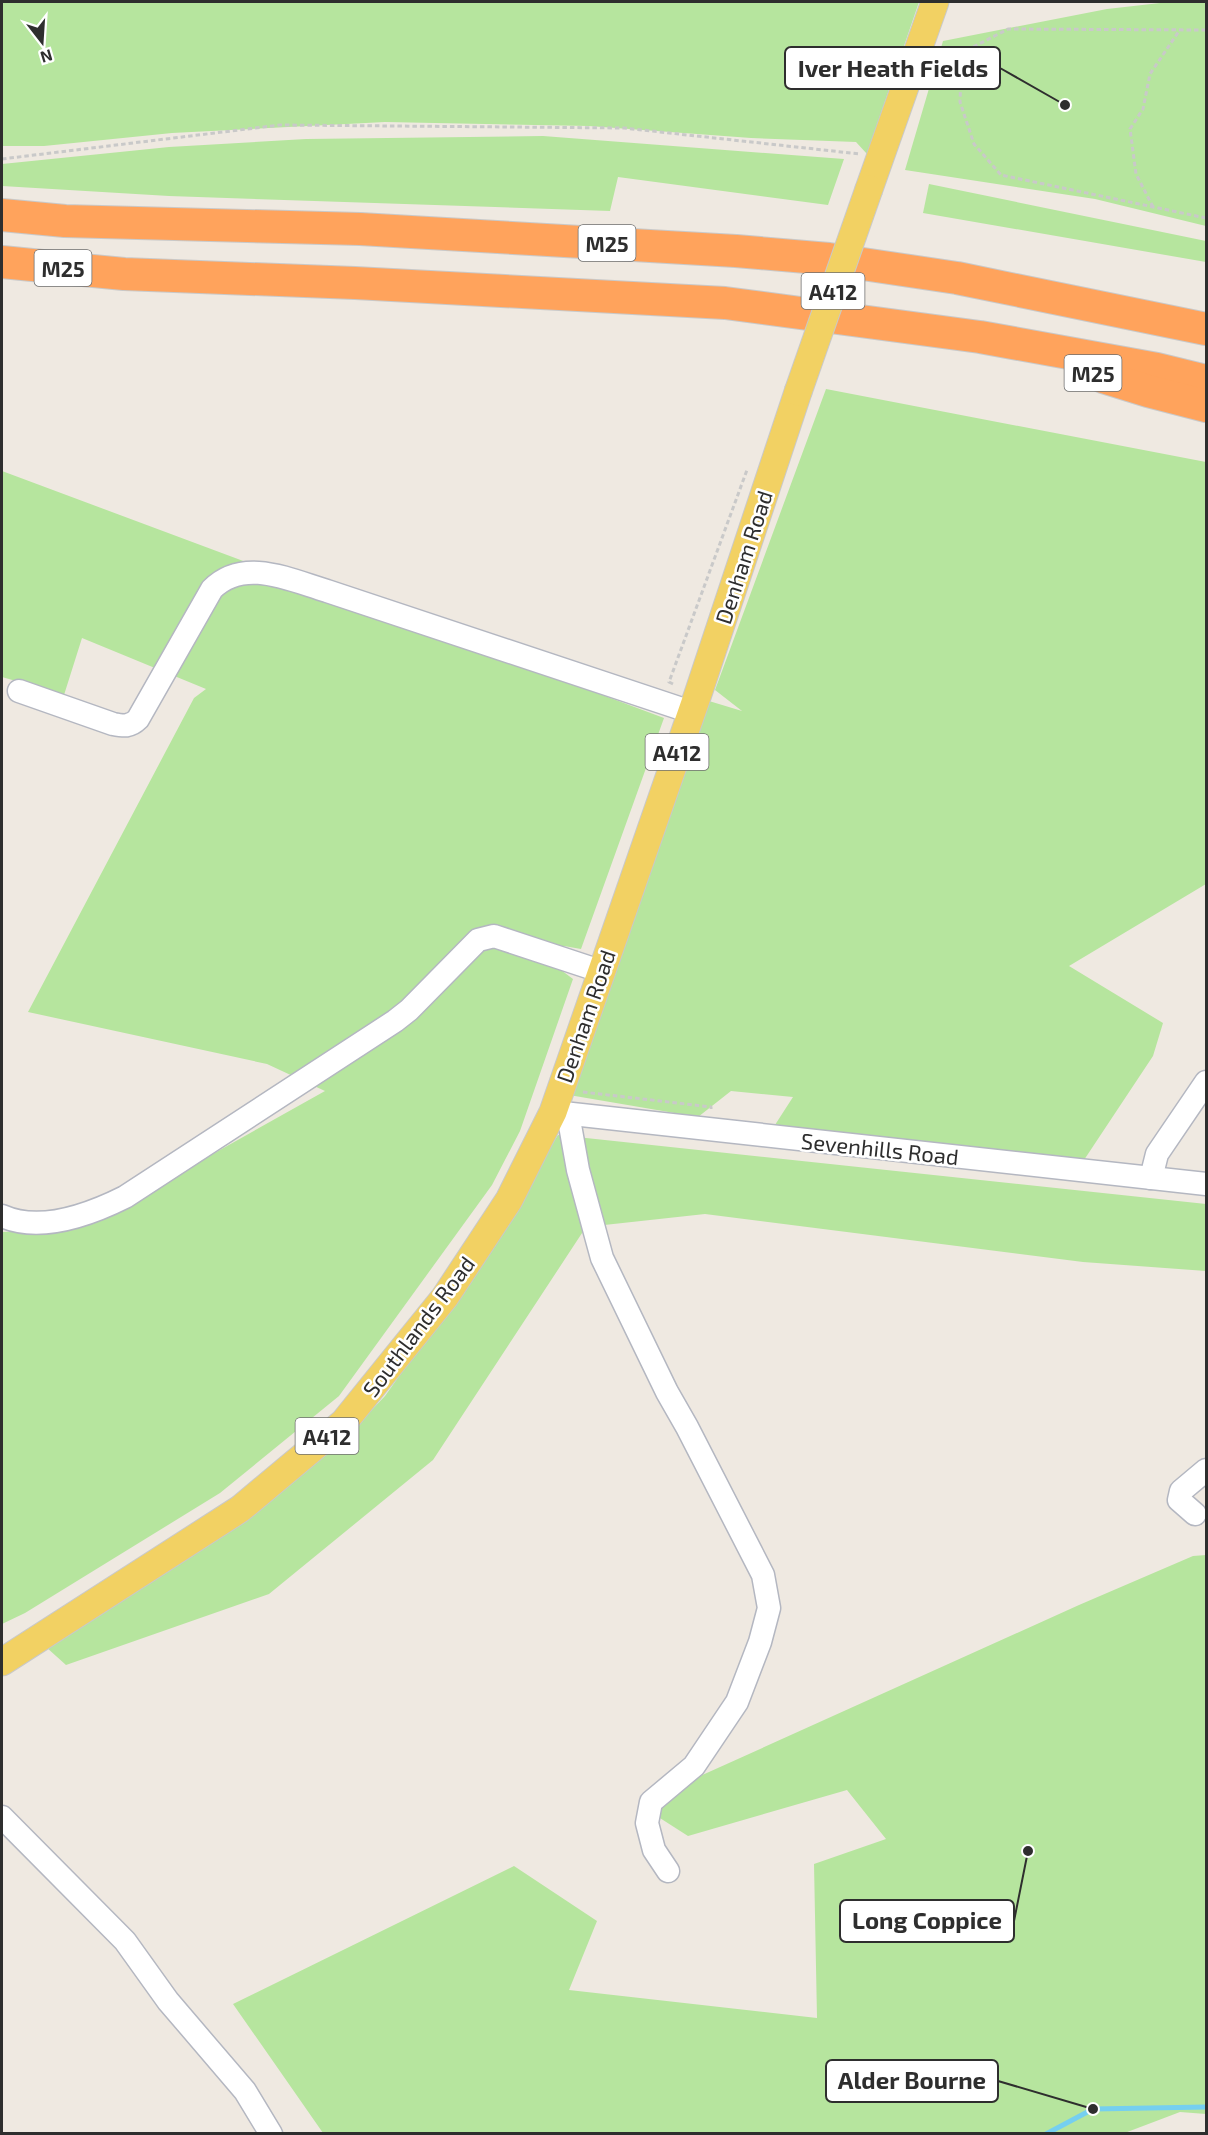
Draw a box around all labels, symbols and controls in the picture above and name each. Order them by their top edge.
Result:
north arrow [12,12,72,72]
text: N [38,46,55,68]
callout: Iver Heath Fields [785,47,1000,89]
text: Iver Heath Fields [798,53,988,82]
road number: M25 [578,225,636,261]
road number: M25 [34,250,92,286]
road number: A412 [802,273,864,309]
road number: M25 [1064,355,1122,391]
street label: Denham Road [709,487,777,627]
road number: A412 [646,734,708,770]
street label: Denham Road [550,946,620,1086]
street label: Sevenhills Road [800,1127,960,1169]
street label: Southlands Road [357,1251,479,1401]
road number: A412 [296,1418,358,1454]
callout: Long Coppice [840,1900,1014,1942]
text: Long Coppice [852,1905,1002,1934]
callout: Alder Bourne [826,2060,998,2102]
text: Alder Bourne [838,2065,986,2094]

